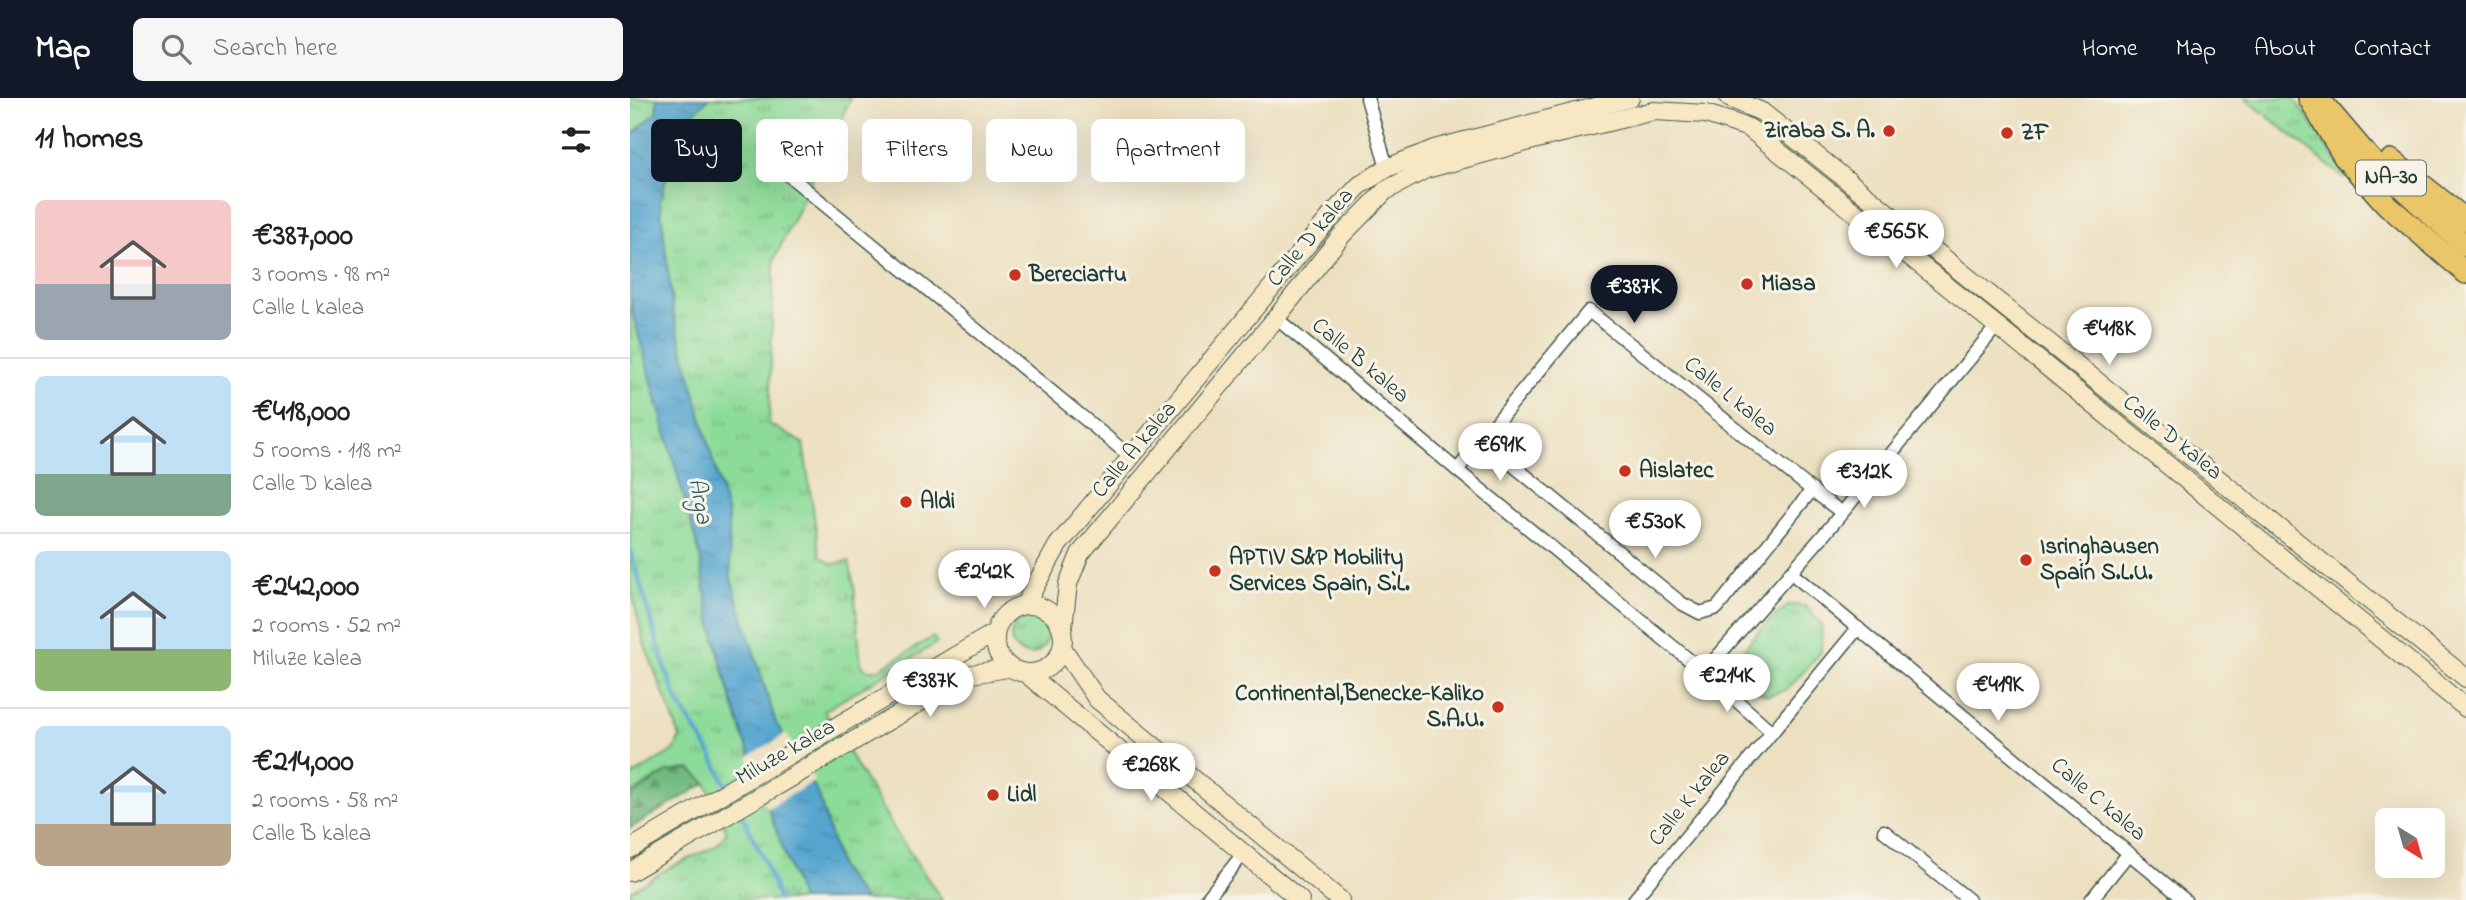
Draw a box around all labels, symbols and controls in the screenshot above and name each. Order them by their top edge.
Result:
search box [133,18,623,81]
text: Map [35,25,91,73]
icon: search [157,30,195,68]
text: Search here [213,30,337,68]
text: Home [2082,32,2138,67]
text: Map [2176,32,2216,67]
text: About [2254,32,2316,67]
text: Contact [2354,32,2431,67]
place label: Ziraba S. A. [1764,115,1875,148]
place label: ZF [2021,117,2049,150]
text: 11 homes [35,118,143,162]
chip: Buy [651,119,742,182]
chip: Rent [756,119,848,182]
chip: Filters [862,119,972,182]
chip: New [986,119,1077,182]
chip: Apartment [1091,119,1245,182]
icon: filters [557,121,595,159]
marker: Ziraba S. A. [1881,123,1897,139]
marker: ZF [1999,125,2015,141]
road number: NA-30 [2356,160,2426,196]
street label: Calle D kalea [1260,181,1362,295]
pin: €565K [1847,211,1945,270]
text: €387,000 [252,215,353,259]
text: €565K [1864,216,1928,249]
icon: home [91,228,175,312]
text: 3 rooms · 98 m² [252,259,390,292]
place label: Bereciartu [1028,259,1127,292]
pin: €387K [1585,266,1683,325]
marker: Bereciartu [1007,267,1023,283]
place label: Miasa [1761,268,1816,301]
text: €387K [1607,271,1661,304]
marker: Miasa [1739,276,1755,292]
text: Calle L kalea [252,292,364,325]
pin: €418K [2060,308,2158,367]
street label: Calle B kalea [1304,310,1416,412]
text: €418K [2083,313,2135,346]
street label: Calle L kalea [1676,349,1784,445]
street label: Calle D kalea [2115,387,2229,489]
text: €418,000 [252,391,350,435]
street label: Calle A kalea [1084,394,1186,506]
icon: home [91,404,175,488]
pin: €691K [1451,424,1549,483]
text: €691K [1474,429,1526,462]
text: 5 rooms · 118 m² [252,435,402,468]
pin: €312K [1815,450,1913,510]
place label: Aislatec [1639,455,1714,488]
text: €312K [1836,456,1892,489]
marker: Aislatec [1617,463,1633,479]
text: Calle D kalea [252,468,373,501]
water label: Arga [677,475,721,528]
place label: Aldi [920,486,955,519]
marker: Aldi [898,494,914,510]
pin: €530K [1606,500,1704,560]
text: €530K [1625,506,1685,539]
place label: Isringhausen Spain S.L.U. [2040,531,2159,590]
place label: APTIV S&P Mobility Services Spain, S.L. [1229,542,1410,601]
pin: €242K [935,550,1033,610]
marker: Isringhausen Spain S.L.U. [2018,552,2034,568]
text: €242K [954,556,1014,589]
marker: APTIV S&P Mobility Services Spain, S.L. [1207,563,1223,579]
text: €242,000 [252,566,359,610]
icon: home [91,579,175,663]
text: 2 rooms · 52 m² [252,610,401,643]
text: Miluze kalea [252,643,362,676]
pin: €214K [1678,654,1776,714]
pin: €387K [881,660,979,719]
text: €214K [1699,660,1755,693]
pin: €419K [1949,664,2047,723]
text: €387K [903,665,957,698]
text: €419K [1973,669,2023,702]
place label: Continental,Benecke-Kaliko S.A.U. [1235,678,1484,737]
marker: Continental,Benecke-Kaliko S.A.U. [1490,699,1506,715]
street label: Miluze kalea [730,711,842,795]
text: €214,000 [252,741,354,785]
pin: €268K [1102,744,1200,803]
street label: Calle K kalea [1641,744,1739,854]
text: €268K [1122,749,1180,782]
street label: Calle C kalea [2043,750,2153,850]
icon: home [91,754,175,838]
place label: Lidl [1007,779,1037,812]
text: 2 rooms · 58 m² [252,785,398,818]
marker: Lidl [985,787,1001,803]
north arrow [2375,808,2445,878]
map controls [2375,808,2445,878]
text: Calle B kalea [252,818,371,851]

